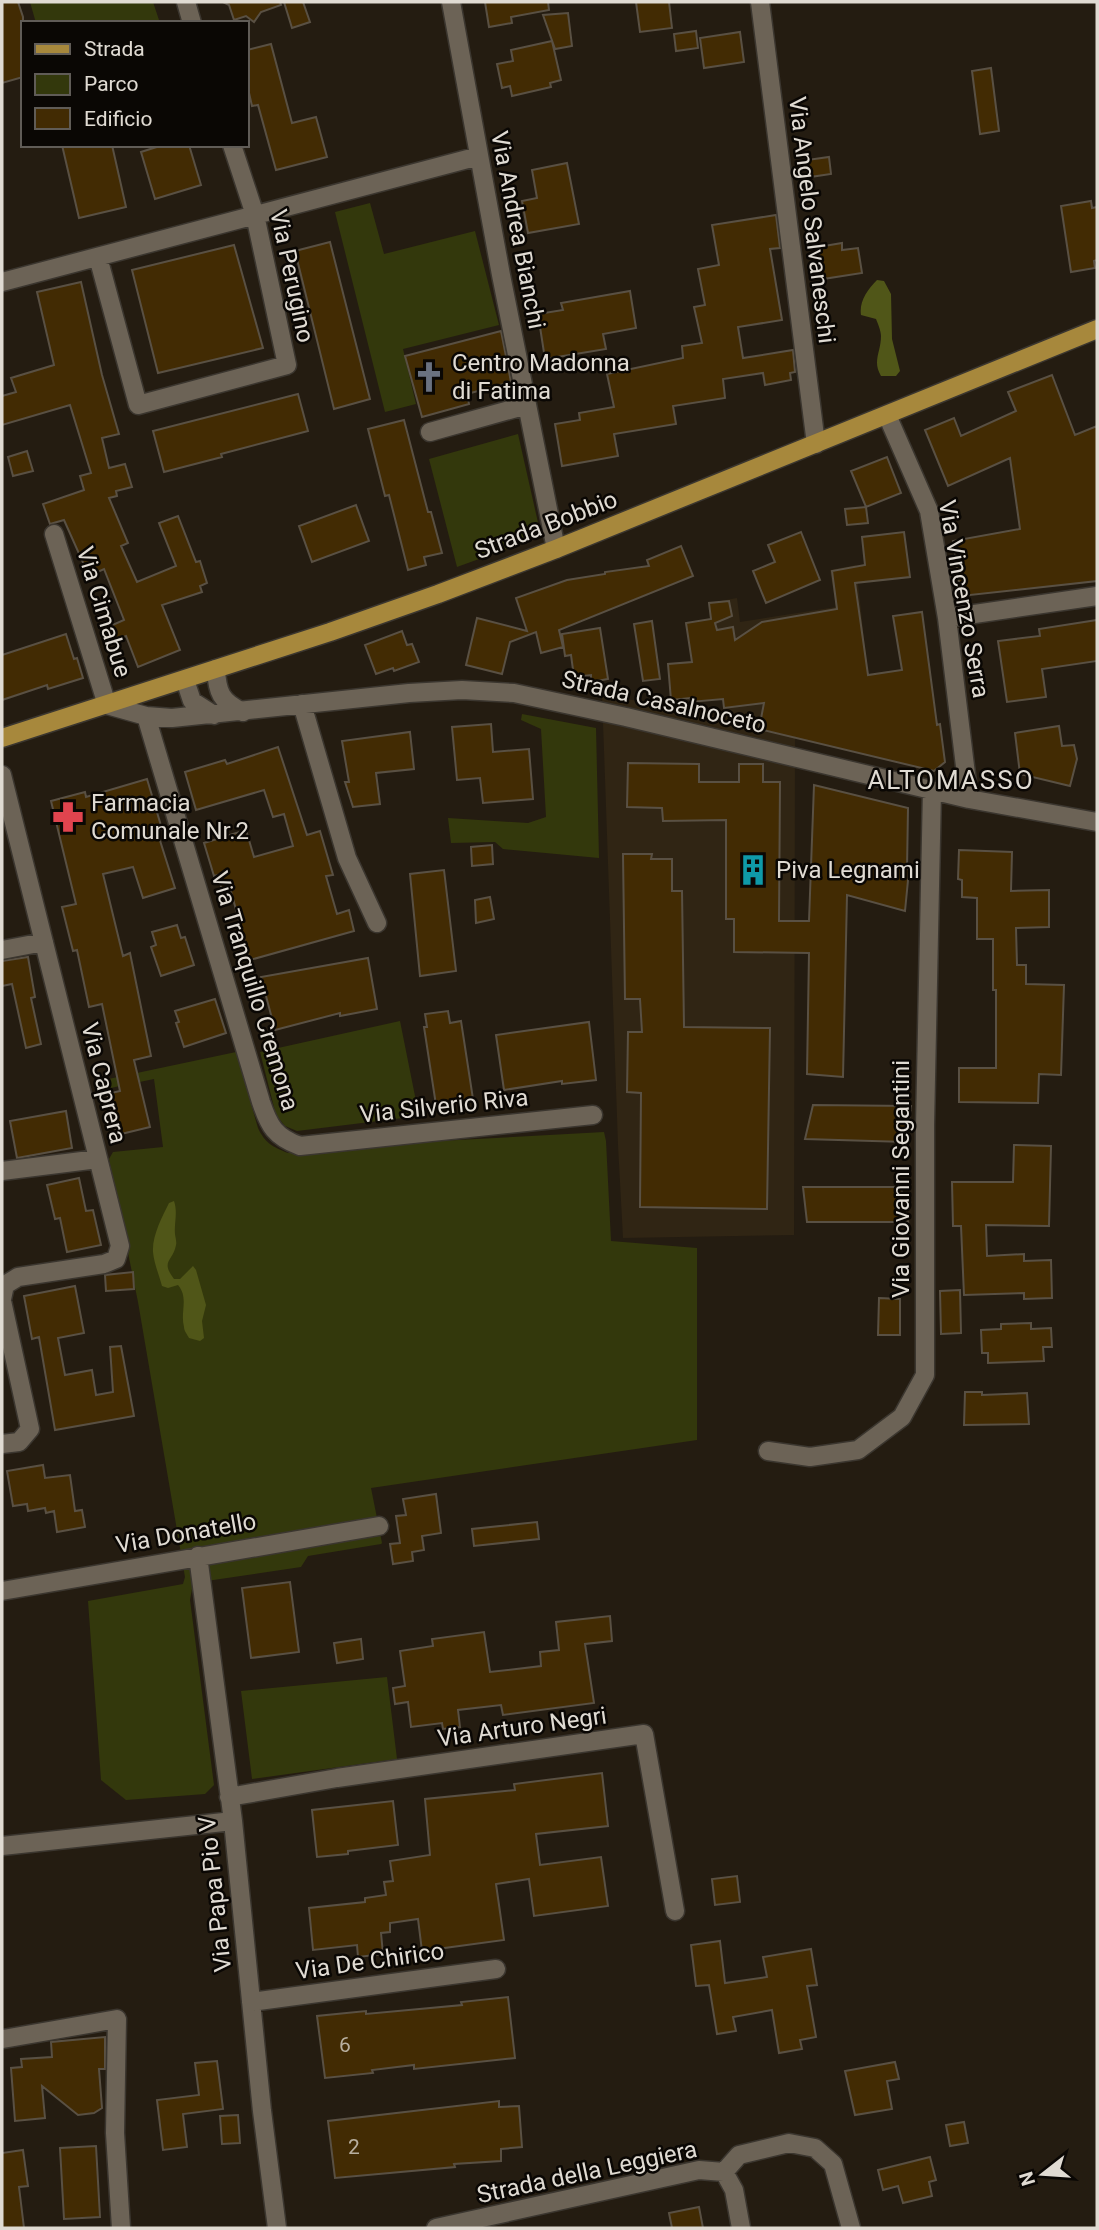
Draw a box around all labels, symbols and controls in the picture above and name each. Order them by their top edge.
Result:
legend [21,21,248,147]
text: Strada [84,37,145,61]
text: Parco [84,72,138,96]
street label: Via Angelo Salvaneschi [783,95,841,345]
text: Edificio [84,107,152,131]
street label: Via Andrea Bianchi [485,129,551,331]
street label: Via Perugino [264,207,320,345]
place label: Centro Madonna di Fatima [452,349,630,405]
church icon: Centro Madonna di Fatima [412,360,446,394]
street label: Strada Bobbio [471,485,621,565]
street label: Via Vincenzo Serra [933,498,995,700]
street label: Via Cimabue [71,543,137,681]
street label: Strada Casalnoceto [559,665,769,739]
district label: ALTOMASSO [867,765,1035,795]
place label: Farmacia Comunale Nr.2 [91,789,249,845]
pharmacy icon: Farmacia Comunale Nr.2 [51,800,85,834]
building icon: Piva Legnami [736,853,770,887]
place label: Piva Legnami [776,856,920,884]
street label: Via Tranquillo Cremona [205,868,305,1114]
street label: Via Caprera [75,1020,133,1146]
street label: Via Giovanni Segantini [887,1060,915,1298]
street label: Via Silverio Riva [359,1083,529,1129]
street label: Via Donatello [114,1507,258,1559]
street label: Via Arturo Negri [436,1701,608,1753]
street label: Via Papa Pio V [193,1815,237,1973]
street label: Via De Chirico [294,1937,446,1985]
house number: 6 [339,2033,351,2057]
house number: 2 [348,2135,360,2159]
street label: Strada della Leggiera [474,2135,700,2209]
north arrow [1008,2139,1078,2209]
text: N [1014,2169,1040,2189]

